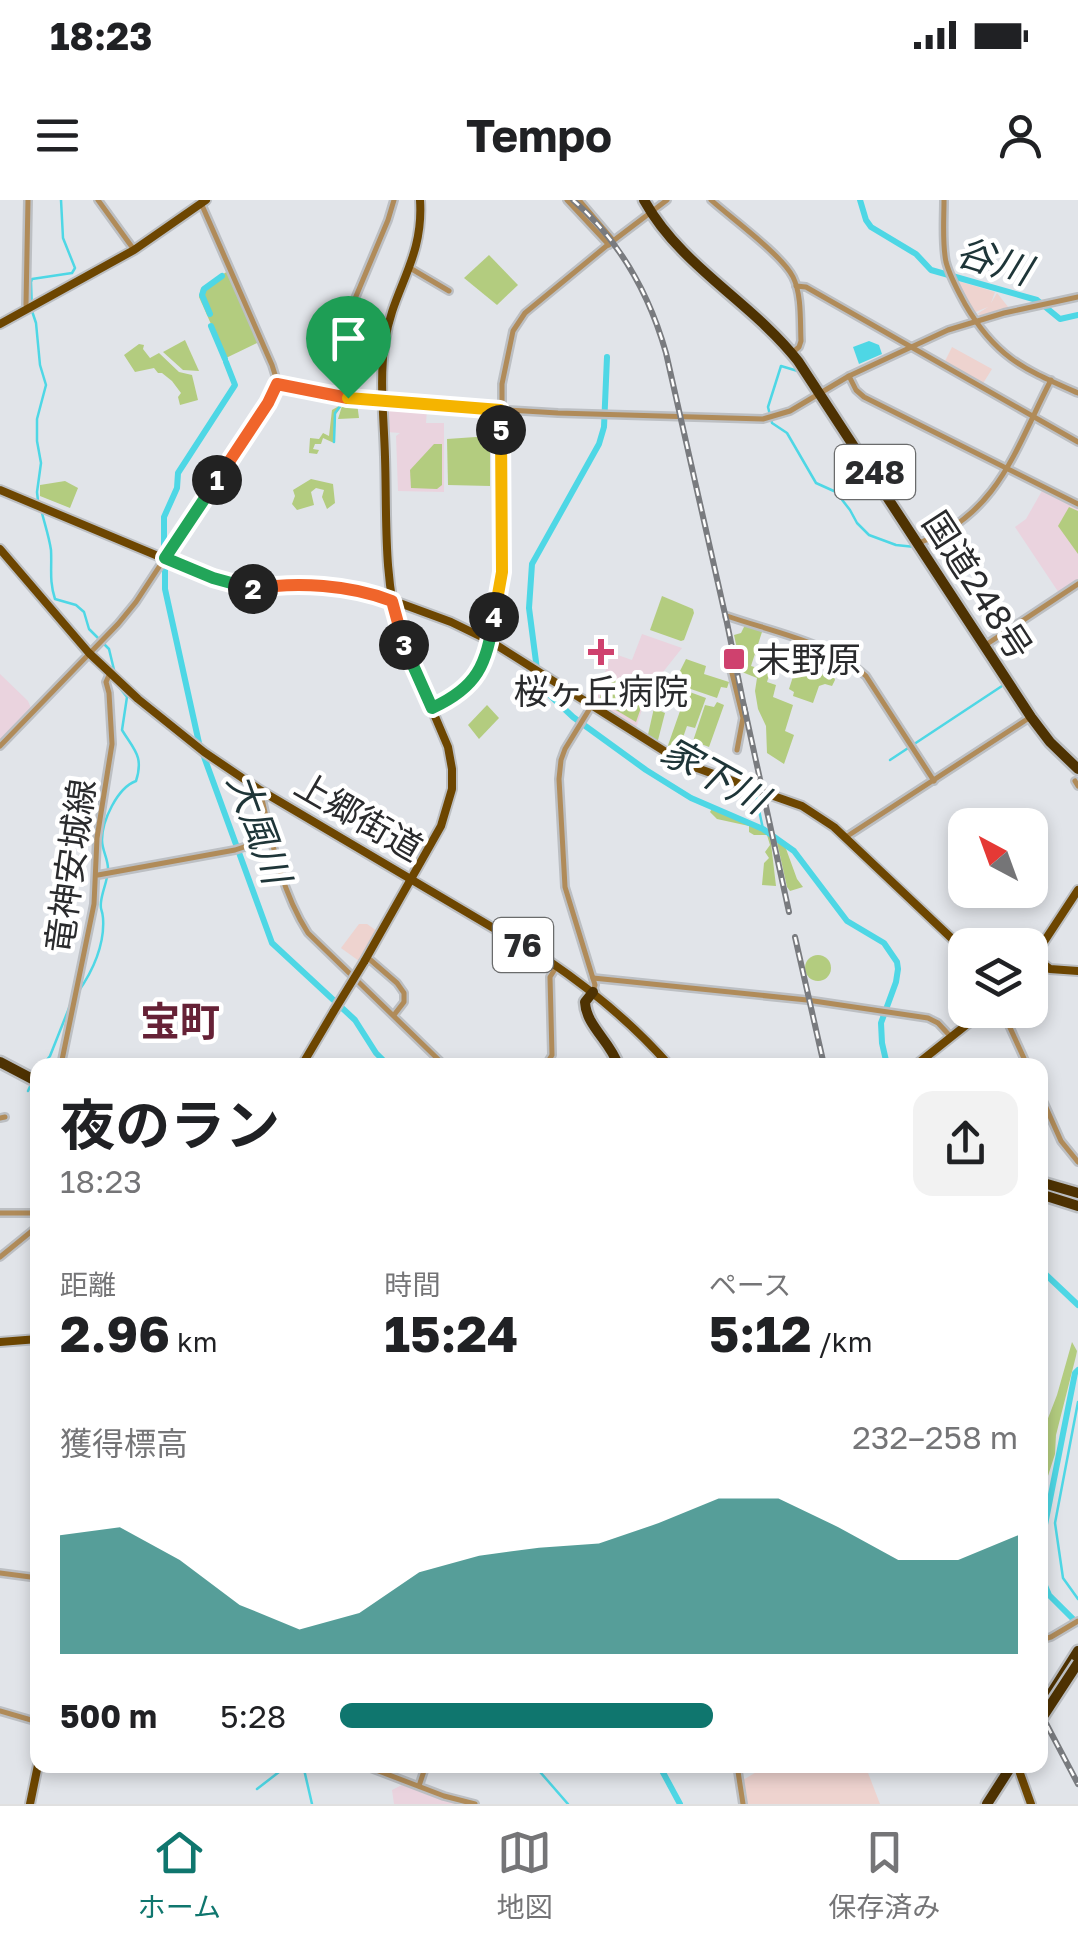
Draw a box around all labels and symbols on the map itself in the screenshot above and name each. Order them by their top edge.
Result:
water label: 谷川 [951,227,1041,294]
pin [306,296,391,399]
pin: 5 [476,405,526,455]
road number: 248 [835,445,915,499]
pin: 1 [192,455,242,505]
street label: 国道248号 [915,503,1041,667]
pin: 2 [228,564,278,614]
pin: 4 [469,592,519,642]
pin: 3 [379,620,429,670]
place label: 末野原 [756,638,861,680]
marker: 桜ヶ丘病院 [588,639,614,665]
marker: 末野原 [721,646,747,672]
place label: 桜ヶ丘病院 [513,670,689,712]
water label: 家下川 [654,727,779,823]
street label: 上郷街道 [288,763,430,869]
water label: 大風川 [219,767,302,893]
street label: 竜神安城線 [37,776,103,956]
north arrow [948,808,1048,908]
road number: 76 [493,918,553,972]
district label: 宝町 [140,997,220,1045]

